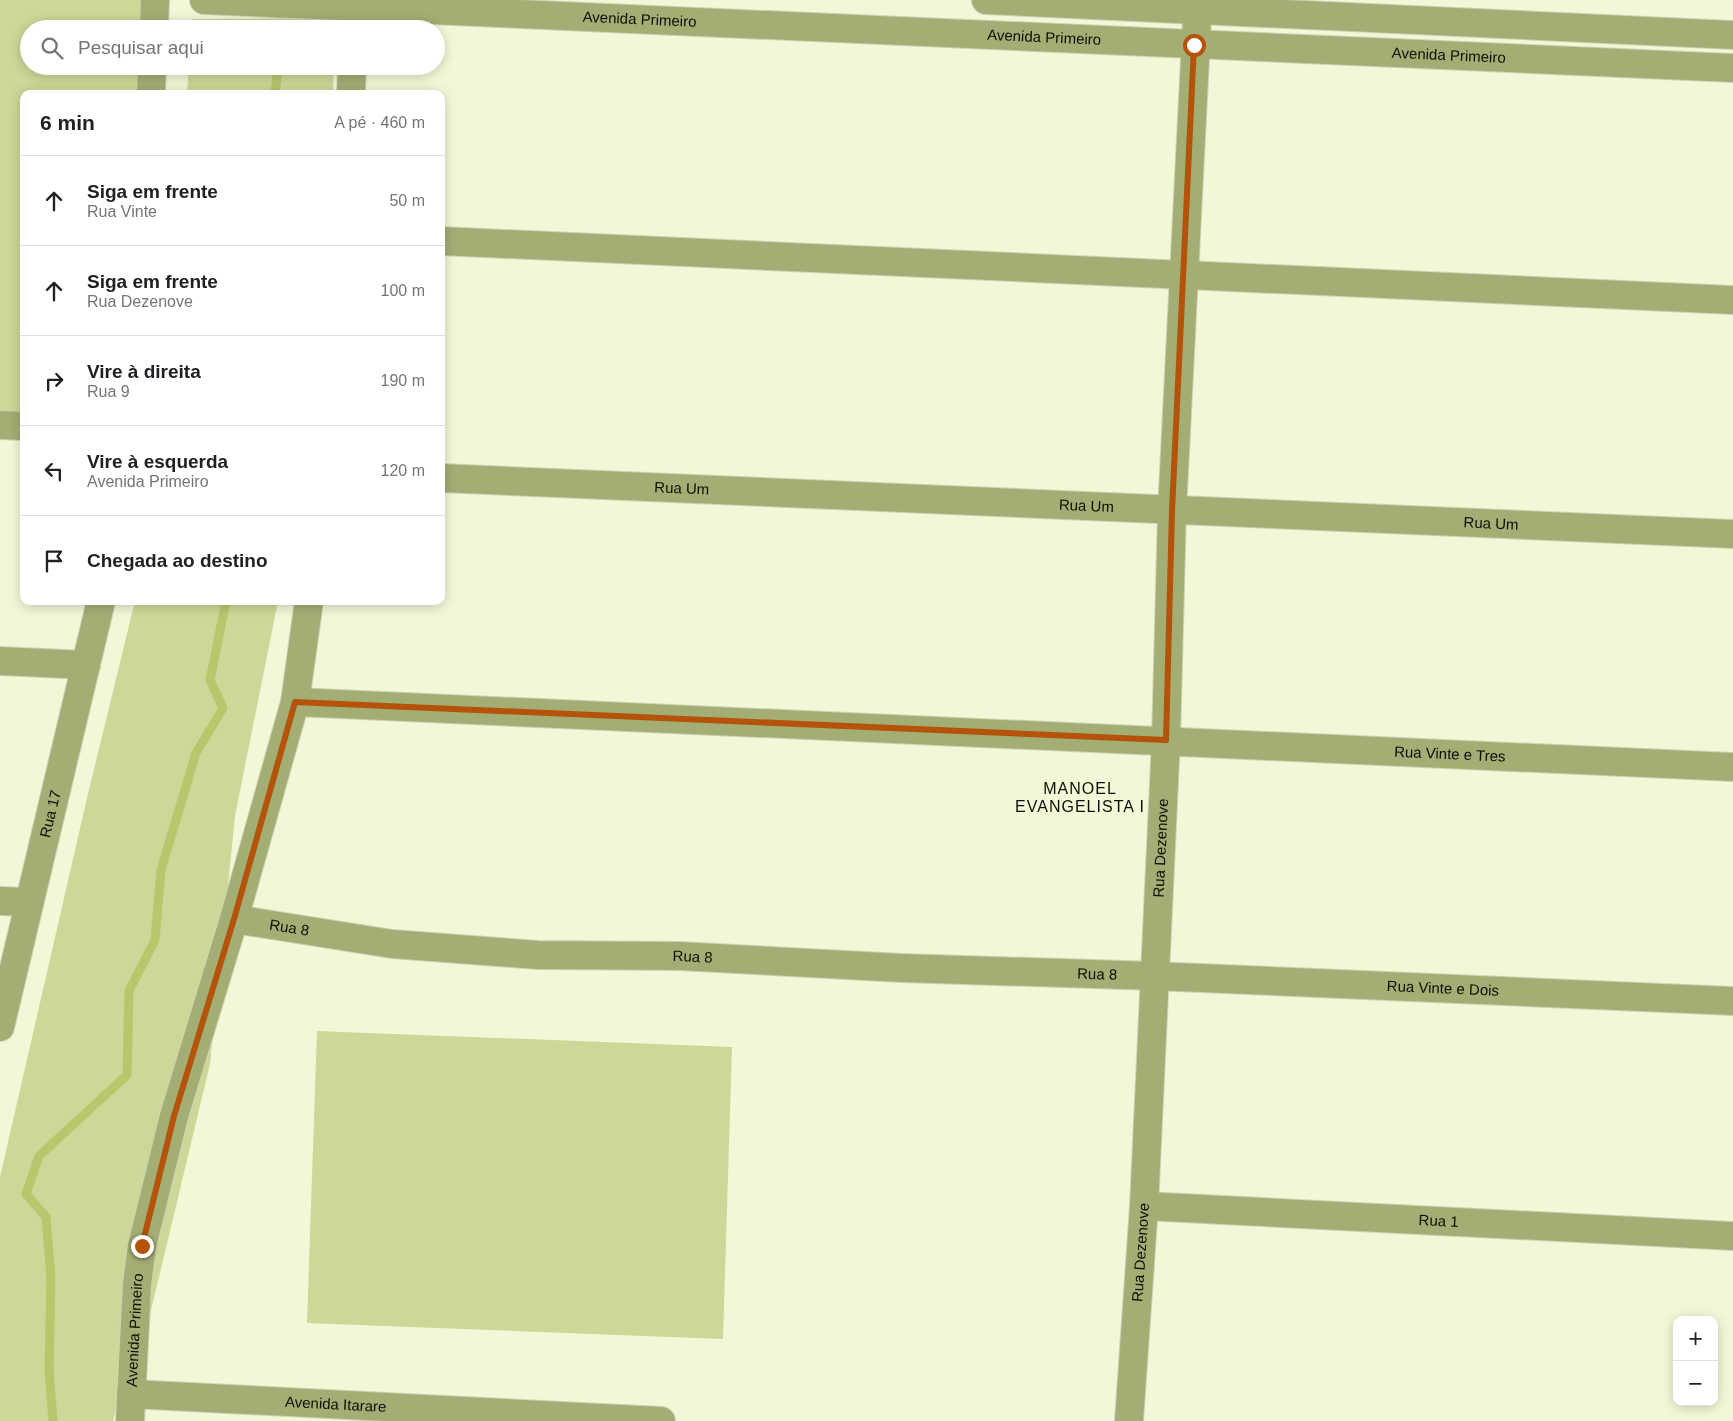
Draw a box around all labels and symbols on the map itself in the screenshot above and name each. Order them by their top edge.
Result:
street label: Avenida Primeiro [582,8,697,30]
street label: Avenida Primeiro [987,26,1102,48]
route start [1183,34,1206,57]
street label: Avenida Primeiro [1391,44,1506,66]
street label: Rua Um [654,478,710,498]
street label: Rua Um [1059,496,1114,515]
street label: Rua Um [1463,513,1519,533]
street label: Rua Vinte e Tres [1394,743,1506,765]
district label: MANOEL EVANGELISTA I [1015,780,1145,815]
street label: Rua 17 [36,788,64,839]
street label: Rua Dezenove [1150,798,1171,898]
street label: Rua 8 [268,916,310,939]
street label: Rua 8 [673,947,713,966]
street label: Rua 8 [1077,965,1117,983]
street label: Rua Vinte e Dois [1386,977,1499,999]
street label: Rua Dezenove [1128,1202,1152,1302]
street label: Rua 1 [1418,1211,1459,1230]
route end [131,1235,154,1258]
street label: Avenida Primeiro [123,1272,146,1387]
street label: Avenida Itarare [285,1393,387,1415]

